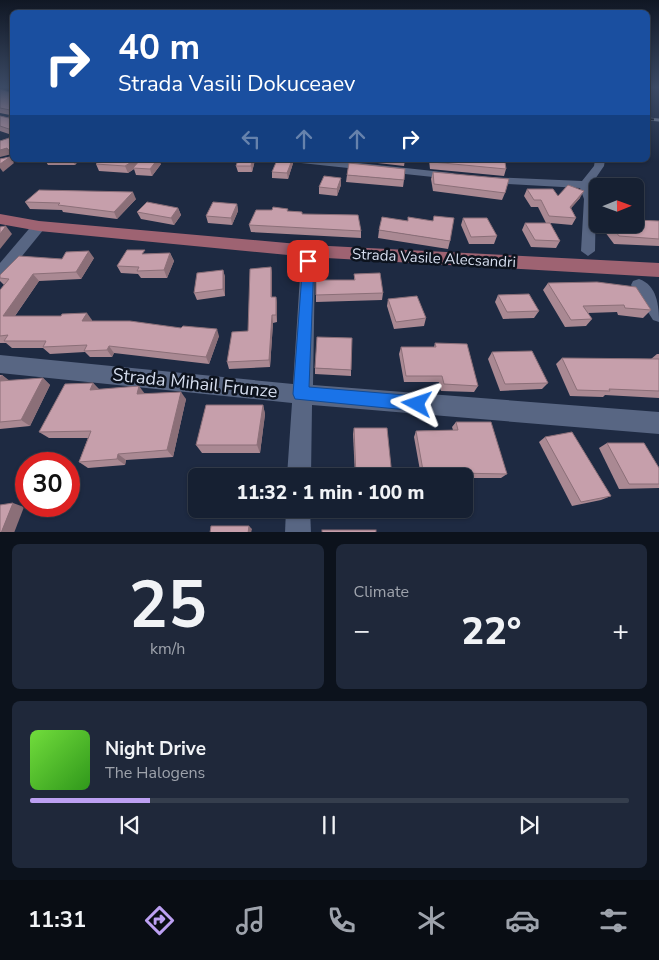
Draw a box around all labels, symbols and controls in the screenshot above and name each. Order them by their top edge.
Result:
text: 40 m [118,24,200,71]
icon: right [35,30,100,95]
text: Strada Vasili Dokuceaev [118,69,355,99]
icon: left [237,125,265,153]
icon: ahead [290,125,318,153]
icon: ahead [343,125,371,153]
icon: right [396,125,424,153]
north arrow [589,178,644,232]
map controls [589,178,644,233]
pin [287,240,329,282]
street label: Strada Vasile Alecsandri [352,244,516,272]
icon: arrive [294,247,322,275]
street label: Strada Mihail Frunze [111,362,279,404]
position arrow [390,377,442,429]
speed limit sign: 30 [15,452,80,517]
text: 11:32 · 1 min · 100 m [237,480,424,506]
text: 25 [129,561,207,650]
text: Climate [354,581,409,603]
text: 22° [461,606,521,657]
text: − [354,612,370,650]
text: + [612,612,629,650]
text: km/h [150,638,185,660]
text: Night Drive [105,736,206,762]
text: The Halogens [105,762,205,784]
icon: previous [116,811,144,839]
icon: pause [315,811,343,839]
icon: next [515,811,543,839]
icon: directions [142,903,177,938]
icon: music [233,903,268,938]
icon: phone [324,903,359,938]
icon: climate [414,903,449,938]
icon: car [505,903,540,938]
icon: filters [596,903,631,938]
text: 11:31 [28,905,86,935]

